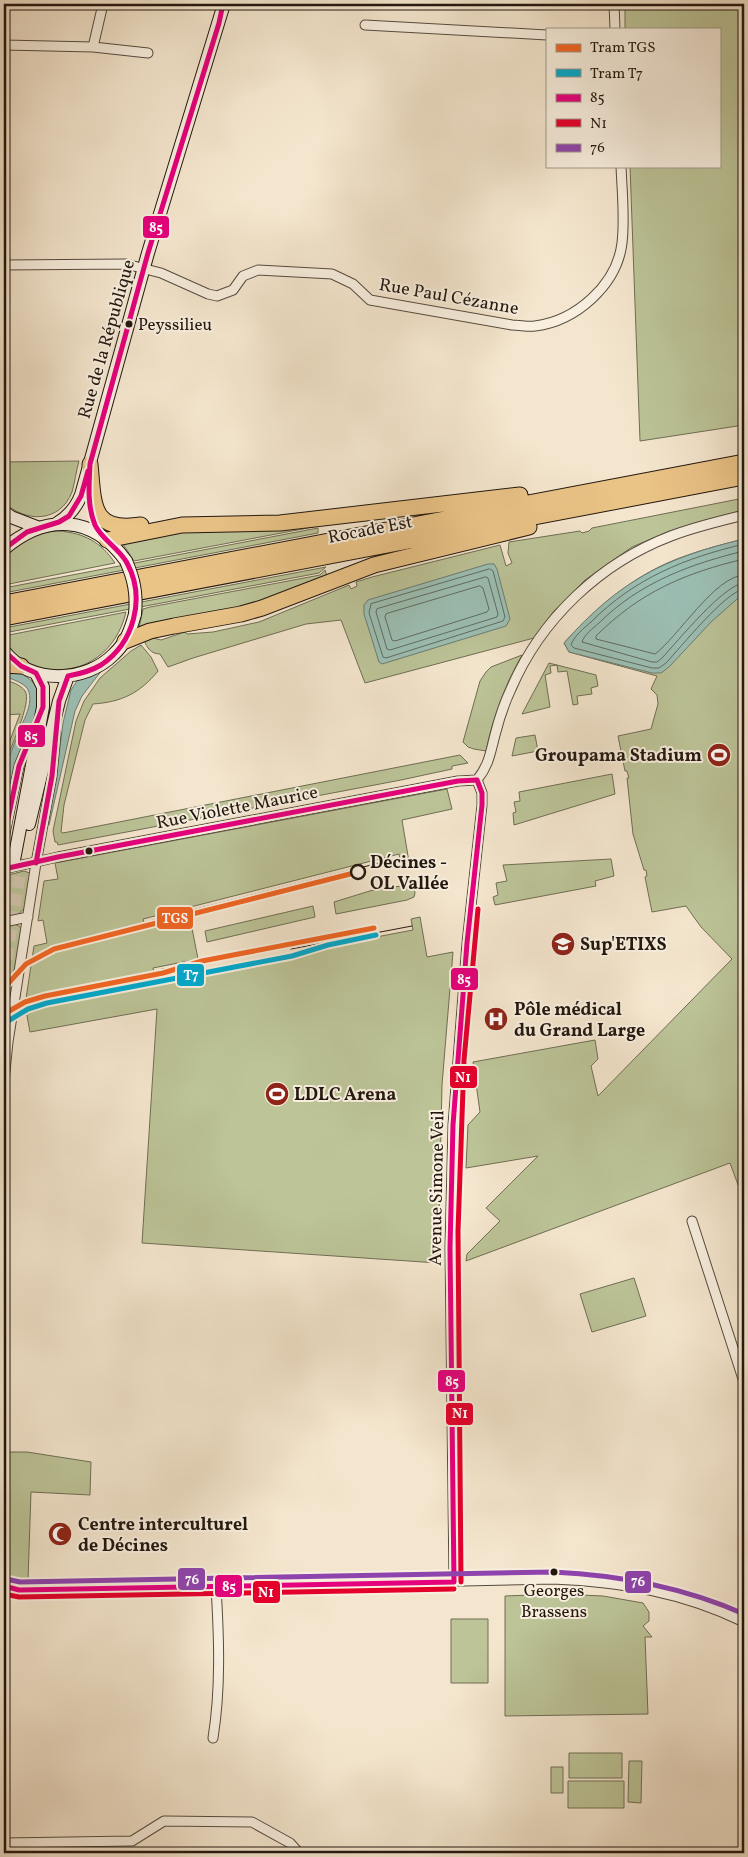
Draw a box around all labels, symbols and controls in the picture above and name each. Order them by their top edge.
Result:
legend [546,28,720,168]
text: Tram TGS [590,38,656,59]
text: Tram T7 [590,64,643,85]
text: 85 [590,88,605,109]
text: N1 [590,114,607,135]
text: 76 [590,138,605,159]
line badge: 85 [142,215,170,239]
text: 85 [149,219,163,238]
street label: Rue de la République [73,257,142,422]
street label: Rue Paul Cézanne [377,273,521,322]
place label: Peyssilieu [138,314,212,337]
marker: Peyssilieu [124,319,134,329]
street label: Rocade Est [326,510,415,551]
line badge: 85 [17,724,46,748]
text: 85 [24,728,38,747]
sports icon: Groupama Stadium [706,742,732,768]
place label: Groupama Stadium [535,744,702,769]
street label: Rue Violette Maurice [154,781,320,836]
unlabelled marker [84,846,94,856]
place label: Décines - OL Vallée [370,851,449,897]
marker: Décines - OL Vallée [350,864,366,880]
line badge: TGS [156,906,194,930]
text: TGS [162,910,189,929]
school or university icon: Sup'ETIXS [550,931,576,957]
place label: Sup'ETIXS [580,933,667,958]
line badge: T7 [176,963,205,987]
text: T7 [183,967,199,986]
line badge: 85 [450,967,479,991]
text: 85 [457,971,471,990]
place label: Pôle médical du Grand Large [514,998,645,1044]
hospital icon: Pôle médical du Grand Large [483,1006,509,1032]
line badge: N1 [449,1065,478,1089]
text: N1 [455,1069,471,1088]
sports icon: LDLC Arena [264,1081,290,1107]
place label: LDLC Arena [294,1083,396,1108]
street label: Avenue Simone Veil [424,1110,451,1266]
line badge: 85 [437,1369,466,1393]
text: 85 [445,1373,459,1392]
line badge: N1 [445,1402,474,1426]
text: N1 [452,1405,468,1424]
place label: Centre interculturel de Décines [78,1513,248,1559]
mosque icon: Centre interculturel de Décines [47,1521,73,1547]
line badge: 76 [177,1567,206,1591]
marker: Georges Brassens [549,1567,559,1577]
line badge: 76 [624,1570,652,1594]
text: 76 [185,1571,199,1590]
text: 76 [631,1573,645,1592]
line badge: 85 [214,1574,243,1598]
text: 85 [222,1578,236,1597]
line badge: N1 [252,1580,281,1604]
place label: Georges Brassens [521,1580,587,1624]
text: N1 [258,1584,274,1603]

